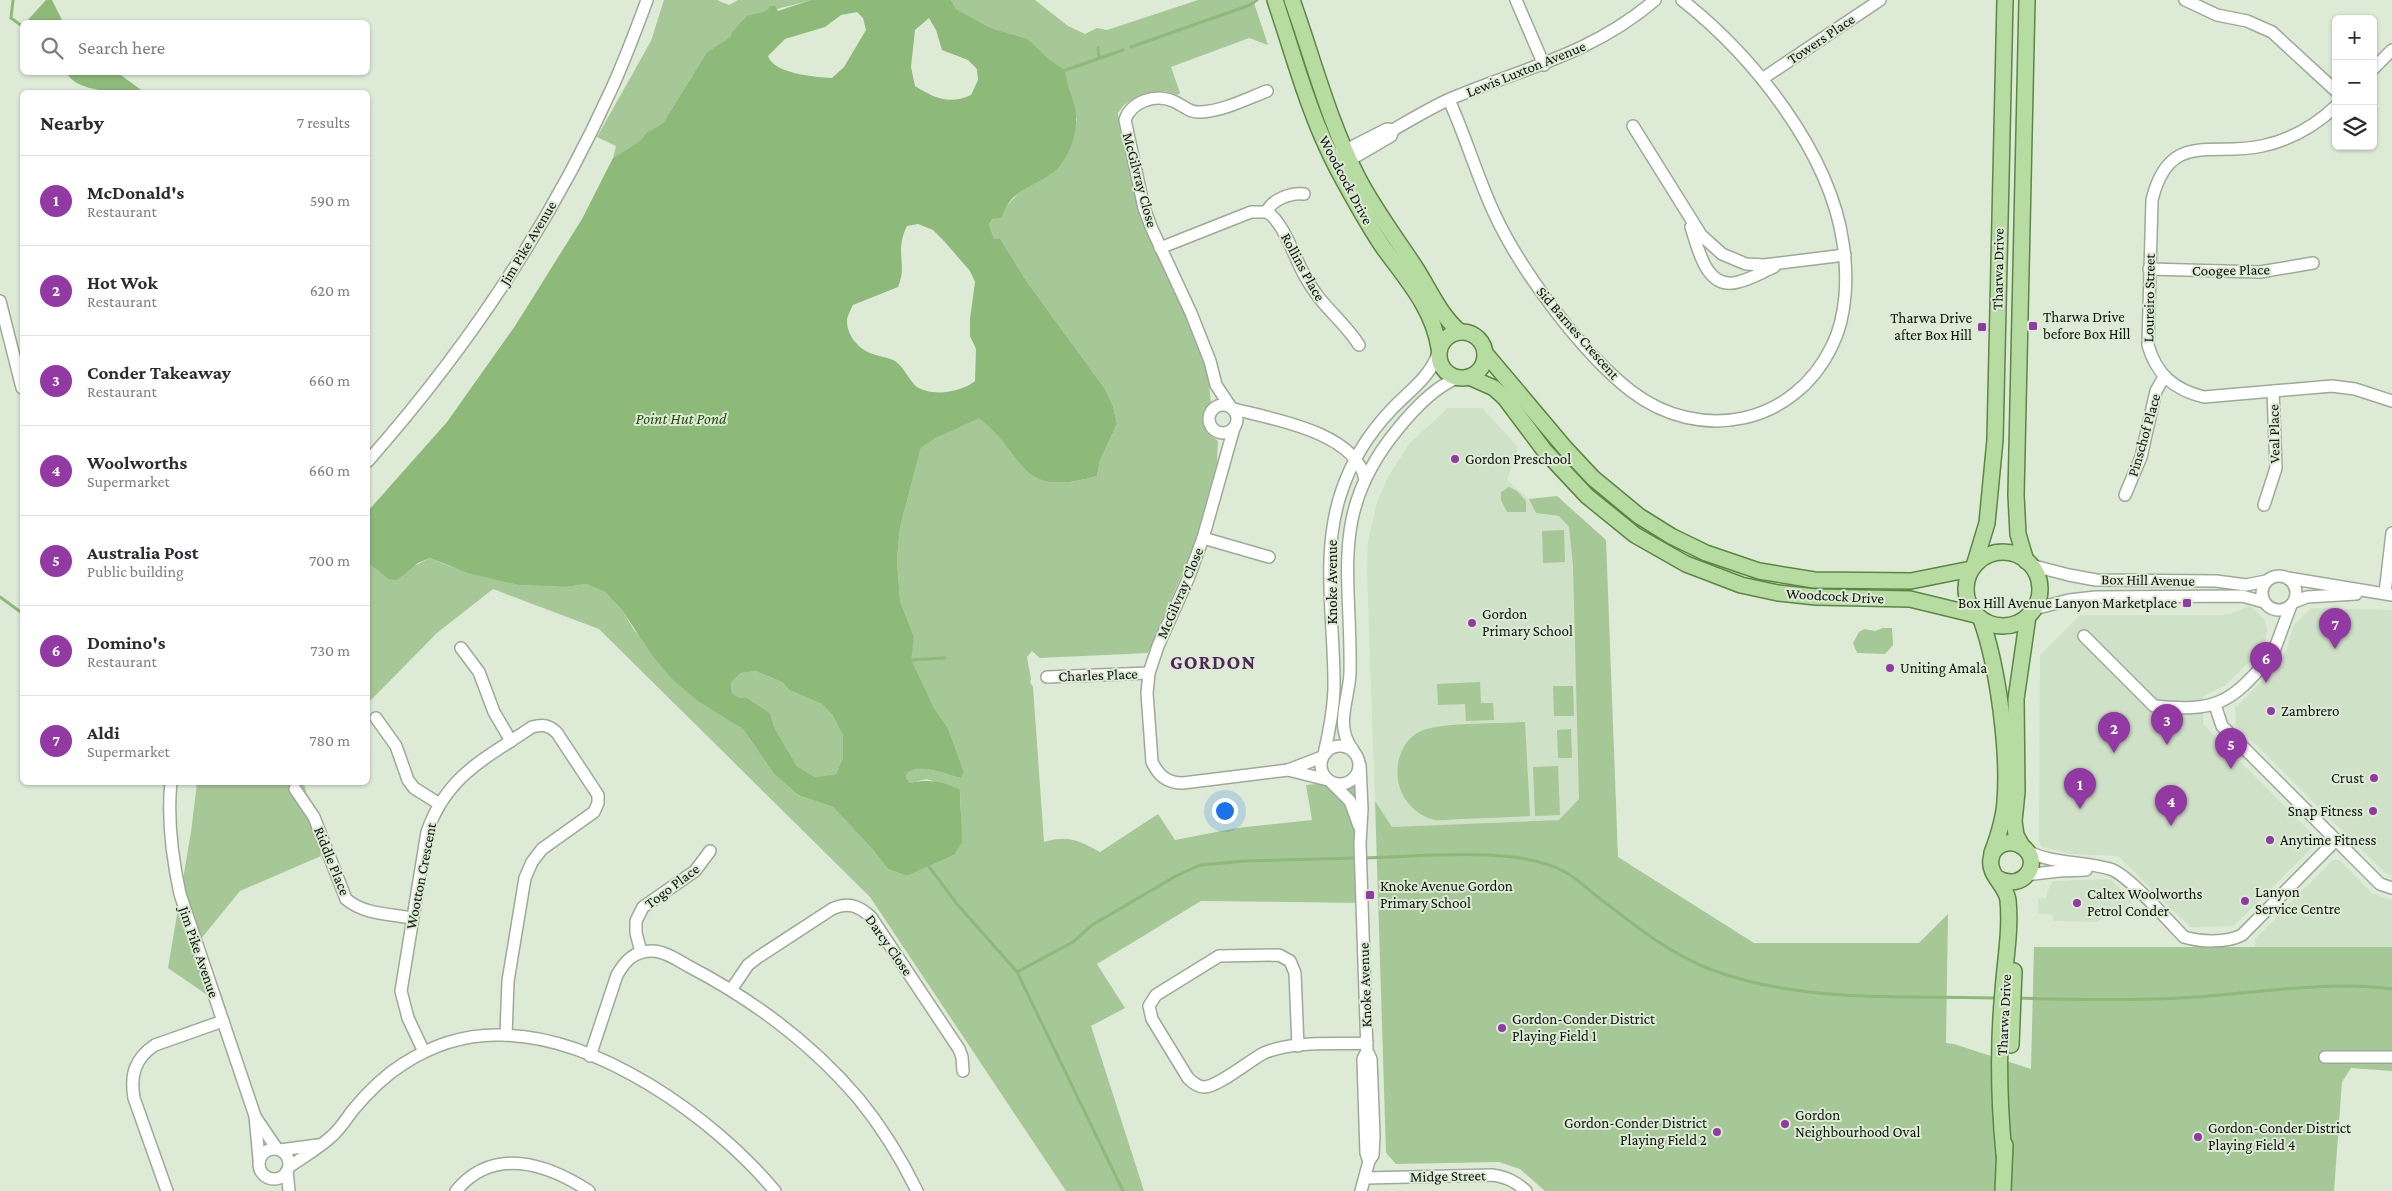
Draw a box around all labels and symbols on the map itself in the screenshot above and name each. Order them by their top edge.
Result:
street label: Towers Place [1784,10,1858,67]
street label: Lewis Luxton Avenue [1464,38,1588,100]
street label: McGilvray Close [1119,131,1160,230]
street label: Woodcock Drive [1316,133,1376,227]
street label: Jim Pike Avenue [496,198,561,290]
street label: Tharwa Drive [1989,228,2007,310]
street label: Rollins Place [1278,230,1328,304]
street label: Loureiro Street [2140,252,2158,343]
street label: Coogee Place [2192,261,2271,280]
street label: Sid Barnes Crescent [1533,283,1623,383]
place label: Tharwa Drive before Box Hill [2043,309,2131,342]
place label: Tharwa Drive after Box Hill [1890,310,1972,343]
marker: Tharwa Drive before Box Hill [2027,320,2039,332]
marker: Tharwa Drive after Box Hill [1976,321,1988,333]
street label: Pinschof Place [2125,391,2164,478]
street label: Veal Place [2265,404,2283,464]
water label: Point Hut Pond [635,410,727,427]
place label: Gordon Preschool [1465,451,1571,467]
marker: Gordon Preschool [1449,453,1461,465]
street label: Knoke Avenue [1324,539,1340,624]
street label: McGilvray Close [1154,545,1207,641]
street label: Box Hill Avenue [2101,571,2196,589]
street label: Woodcock Drive [1786,585,1885,607]
place label: Box Hill Avenue Lanyon Marketplace [1958,595,2177,612]
marker: Box Hill Avenue Lanyon Marketplace [2181,597,2193,609]
place label: Gordon Primary School [1482,606,1573,640]
pin: 7 [2319,608,2351,649]
marker: Gordon Primary School [1466,617,1478,629]
pin: 6 [2250,642,2282,683]
district label: GORDON [1170,651,1256,673]
place label: Uniting Amala [1900,660,1987,677]
marker: Uniting Amala [1884,662,1896,674]
street label: Charles Place [1058,666,1138,684]
place label: Zambrero [2281,703,2340,719]
pin: 3 [2151,704,2183,745]
marker: Zambrero [2265,705,2277,717]
pin: 2 [2098,712,2130,753]
pin: 5 [2215,728,2247,769]
pin: 1 [2064,768,2096,809]
place label: Crust [2331,770,2365,786]
marker: Crust [2368,772,2380,784]
pin: 4 [2155,785,2187,826]
your location [1212,798,1238,824]
place label: Snap Fitness [2288,803,2363,820]
marker: Snap Fitness [2367,805,2379,817]
street label: Wootton Crescent [403,820,439,931]
street label: Riddle Place [311,824,353,898]
place label: Anytime Fitness [2280,832,2377,849]
marker: Anytime Fitness [2264,834,2276,846]
street label: Togo Place [642,860,703,912]
place label: Knoke Avenue Gordon Primary School [1380,878,1513,912]
place label: Lanyon Service Centre [2255,884,2341,917]
place label: Caltex Woolworths Petrol Conder [2087,886,2202,919]
marker: Knoke Avenue Gordon Primary School [1364,889,1376,901]
marker: Lanyon Service Centre [2239,895,2251,907]
marker: Caltex Woolworths Petrol Conder [2071,897,2083,909]
street label: Jim Pike Avenue [174,902,222,1000]
street label: Darcy Close [861,911,916,979]
street label: Knoke Avenue [1356,942,1374,1028]
street label: Tharwa Drive [1994,973,2014,1056]
place label: Gordon-Conder District Playing Field 1 [1512,1011,1656,1045]
marker: Gordon-Conder District Playing Field 1 [1496,1022,1508,1034]
place label: Gordon Neighbourhood Oval [1795,1107,1920,1141]
place label: Gordon-Conder District Playing Field 2 [1564,1115,1708,1149]
marker: Gordon Neighbourhood Oval [1779,1118,1791,1130]
place label: Gordon-Conder District Playing Field 4 [2208,1120,2352,1154]
marker: Gordon-Conder District Playing Field 2 [1711,1126,1723,1138]
marker: Gordon-Conder District Playing Field 4 [2192,1131,2204,1143]
street label: Midge Street [1410,1167,1487,1186]

